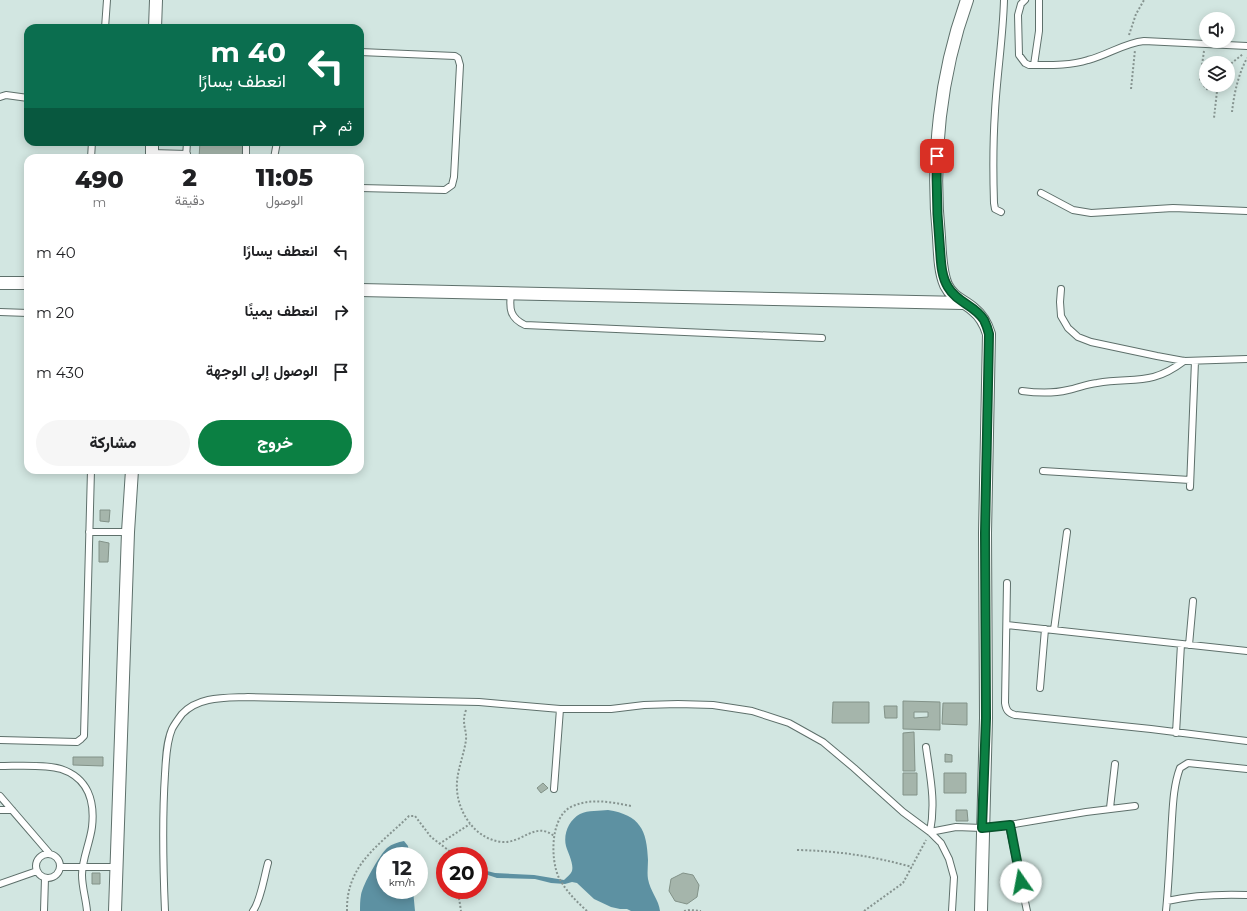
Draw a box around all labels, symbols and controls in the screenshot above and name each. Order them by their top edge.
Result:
map controls [1199,12,1235,92]
button: sound [1199,12,1235,48]
text: 40 m [210,35,286,69]
icon: left [300,40,352,92]
button: layers [1199,56,1235,92]
text: انعطف يسارًا [198,70,286,92]
icon: right [308,116,330,138]
text: ثم [338,116,352,135]
pin [920,139,954,173]
icon: arrive [926,145,948,167]
text: 2 [183,163,197,192]
text: 11:05 [256,163,313,192]
text: 490 [75,165,124,194]
text: دقيقة [175,192,205,208]
text: الوصول [266,192,303,208]
text: m [92,194,106,210]
text: انعطف يسارًا [243,241,318,260]
icon: left [330,241,352,263]
text: 40 m [36,243,76,262]
text: انعطف يمينًا [245,301,318,320]
icon: right [330,301,352,323]
text: 20 m [36,303,74,322]
text: الوصول إلى الوجهة [206,361,318,380]
icon: arrive [330,361,352,383]
text: 430 m [36,363,84,382]
button: مشاركة [36,420,190,466]
button: خروج [198,420,352,466]
speed limit sign: 20 [436,847,488,899]
text: 12 [392,856,412,880]
position arrow [1000,861,1042,903]
text: km/h [389,876,415,889]

